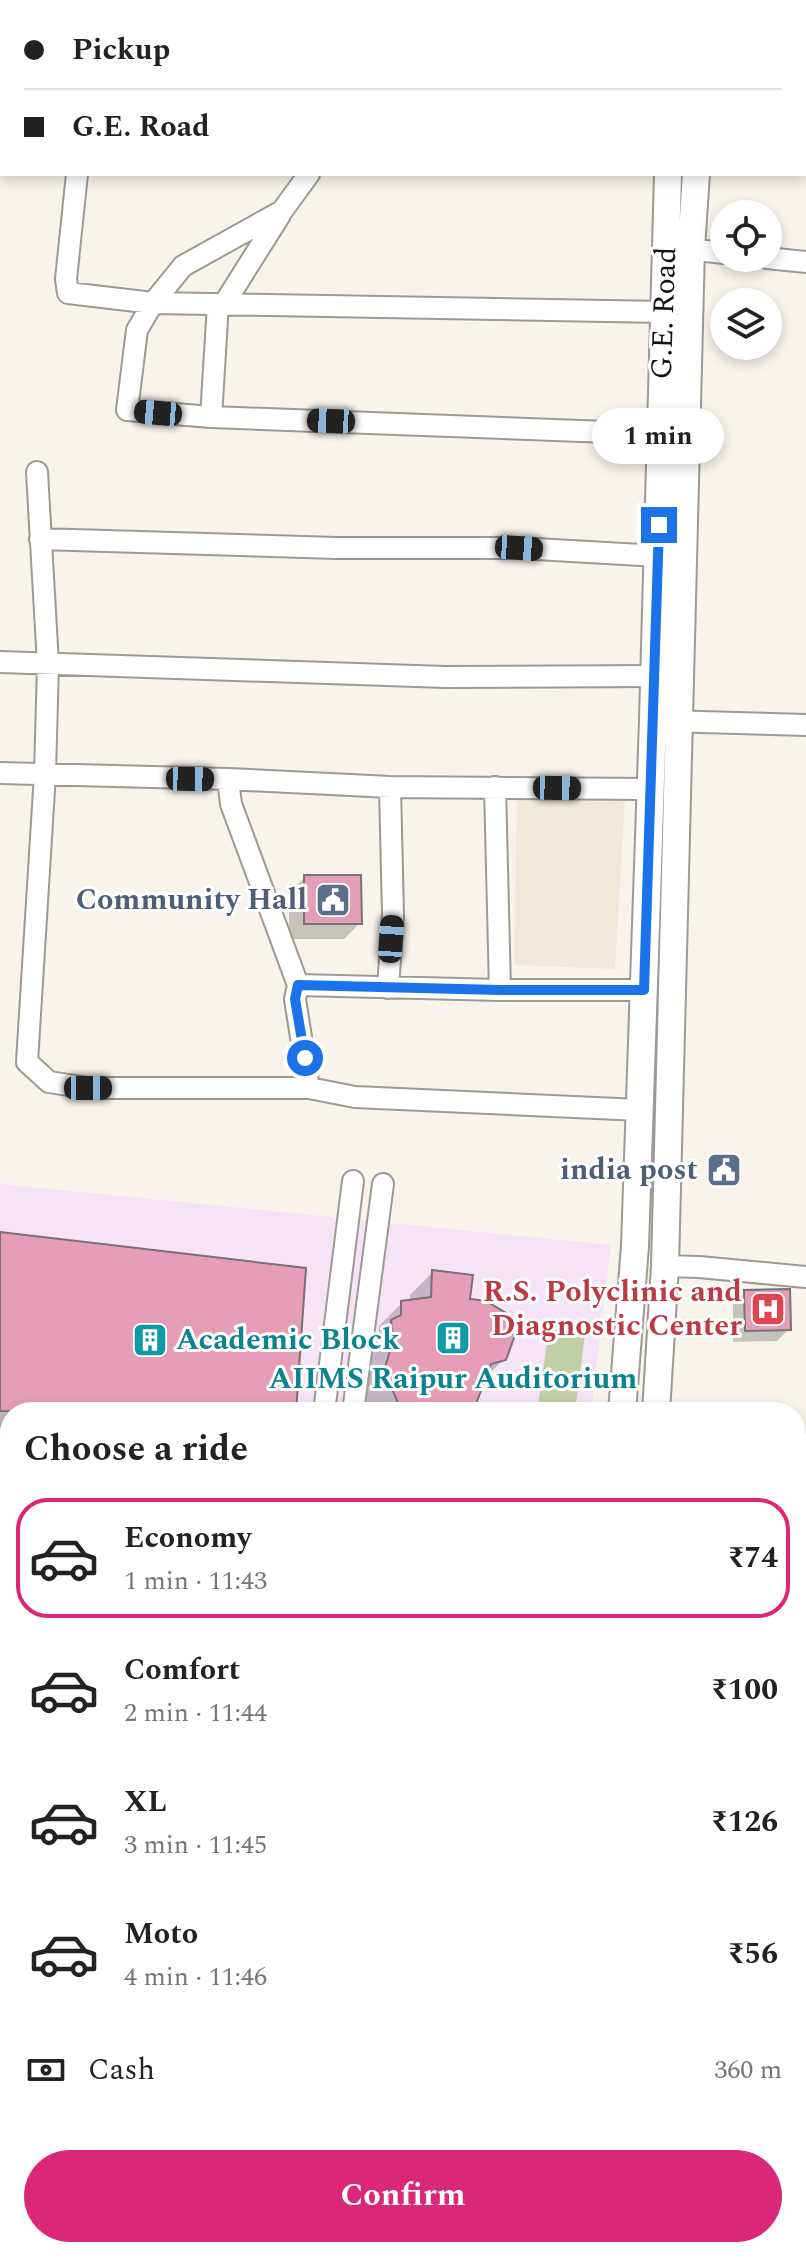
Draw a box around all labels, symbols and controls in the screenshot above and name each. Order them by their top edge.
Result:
text: Pickup [72,27,170,73]
text: G.E. Road [72,104,210,150]
map controls [710,200,782,360]
button: locate [710,200,782,272]
street label: G.E. Road [639,246,689,380]
button: layers [710,288,782,360]
car [133,399,183,427]
car [307,408,355,434]
callout: 1 min [593,409,725,465]
text: 1 min [623,416,693,456]
route end [641,507,677,543]
car [494,534,544,562]
car [166,767,214,791]
car [533,776,581,800]
place label: Community Hall [76,877,307,923]
public building icon: Community Hall [314,881,352,919]
car [377,914,405,964]
route start [287,1040,323,1076]
car [64,1076,112,1100]
place label: india post [560,1147,698,1193]
public building icon: india post [705,1151,743,1189]
place label: R.S. Polyclinic and Diagnostic Center [483,1269,742,1349]
hospital icon: R.S. Polyclinic and Diagnostic Center [749,1290,787,1328]
place label: Academic Block [176,1317,400,1363]
building icon: AIIMS Raipur Auditorium [434,1319,472,1357]
building icon: Academic Block [131,1321,169,1359]
place label: AIIMS Raipur Auditorium [269,1356,637,1402]
text: Choose a ride [24,1422,248,1477]
text: Economy [124,1515,251,1561]
icon: car [28,1522,100,1594]
text: ₹74 [728,1535,778,1581]
text: 1 min · 11:43 [124,1561,267,1601]
text: Comfort [124,1647,240,1693]
icon: car [28,1654,100,1726]
text: ₹100 [711,1667,778,1713]
text: 2 min · 11:44 [124,1693,267,1733]
text: XL [124,1779,167,1825]
icon: car [28,1786,100,1858]
text: ₹126 [711,1799,778,1845]
text: 3 min · 11:45 [124,1825,267,1865]
text: Moto [124,1911,198,1957]
icon: car [28,1918,100,1990]
text: ₹56 [728,1931,778,1977]
text: 4 min · 11:46 [124,1957,267,1997]
text: Cash [88,2047,155,2093]
icon: cash [24,2048,68,2092]
text: 360 m [714,2050,782,2090]
button: Confirm [24,2150,782,2242]

